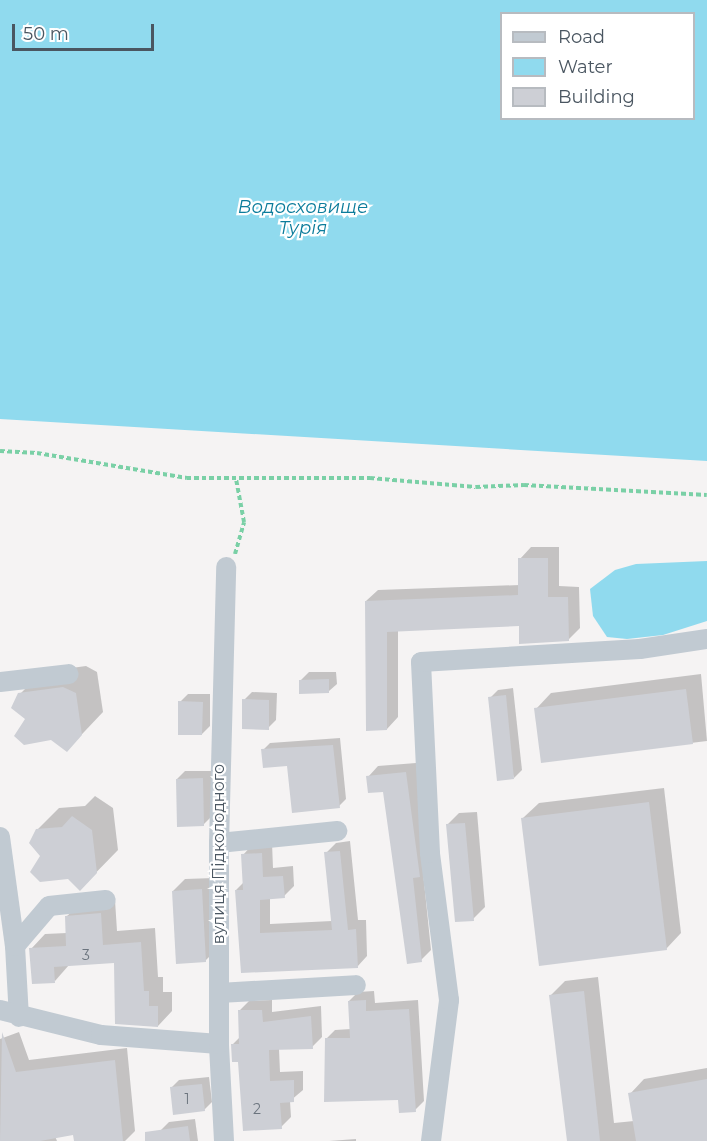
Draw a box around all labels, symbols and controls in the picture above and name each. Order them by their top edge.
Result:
scale bar [15,12,158,50]
legend [500,12,695,120]
text: 50 m [23,23,69,45]
text: Road [558,26,605,48]
text: Water [558,56,613,78]
text: Building [558,86,635,108]
water label: Водосховище Турія [238,197,368,240]
street label: вулиця Підколодного [209,764,229,944]
house number: 3 [82,947,90,963]
house number: 1 [184,1091,190,1107]
house number: 2 [253,1101,261,1117]

